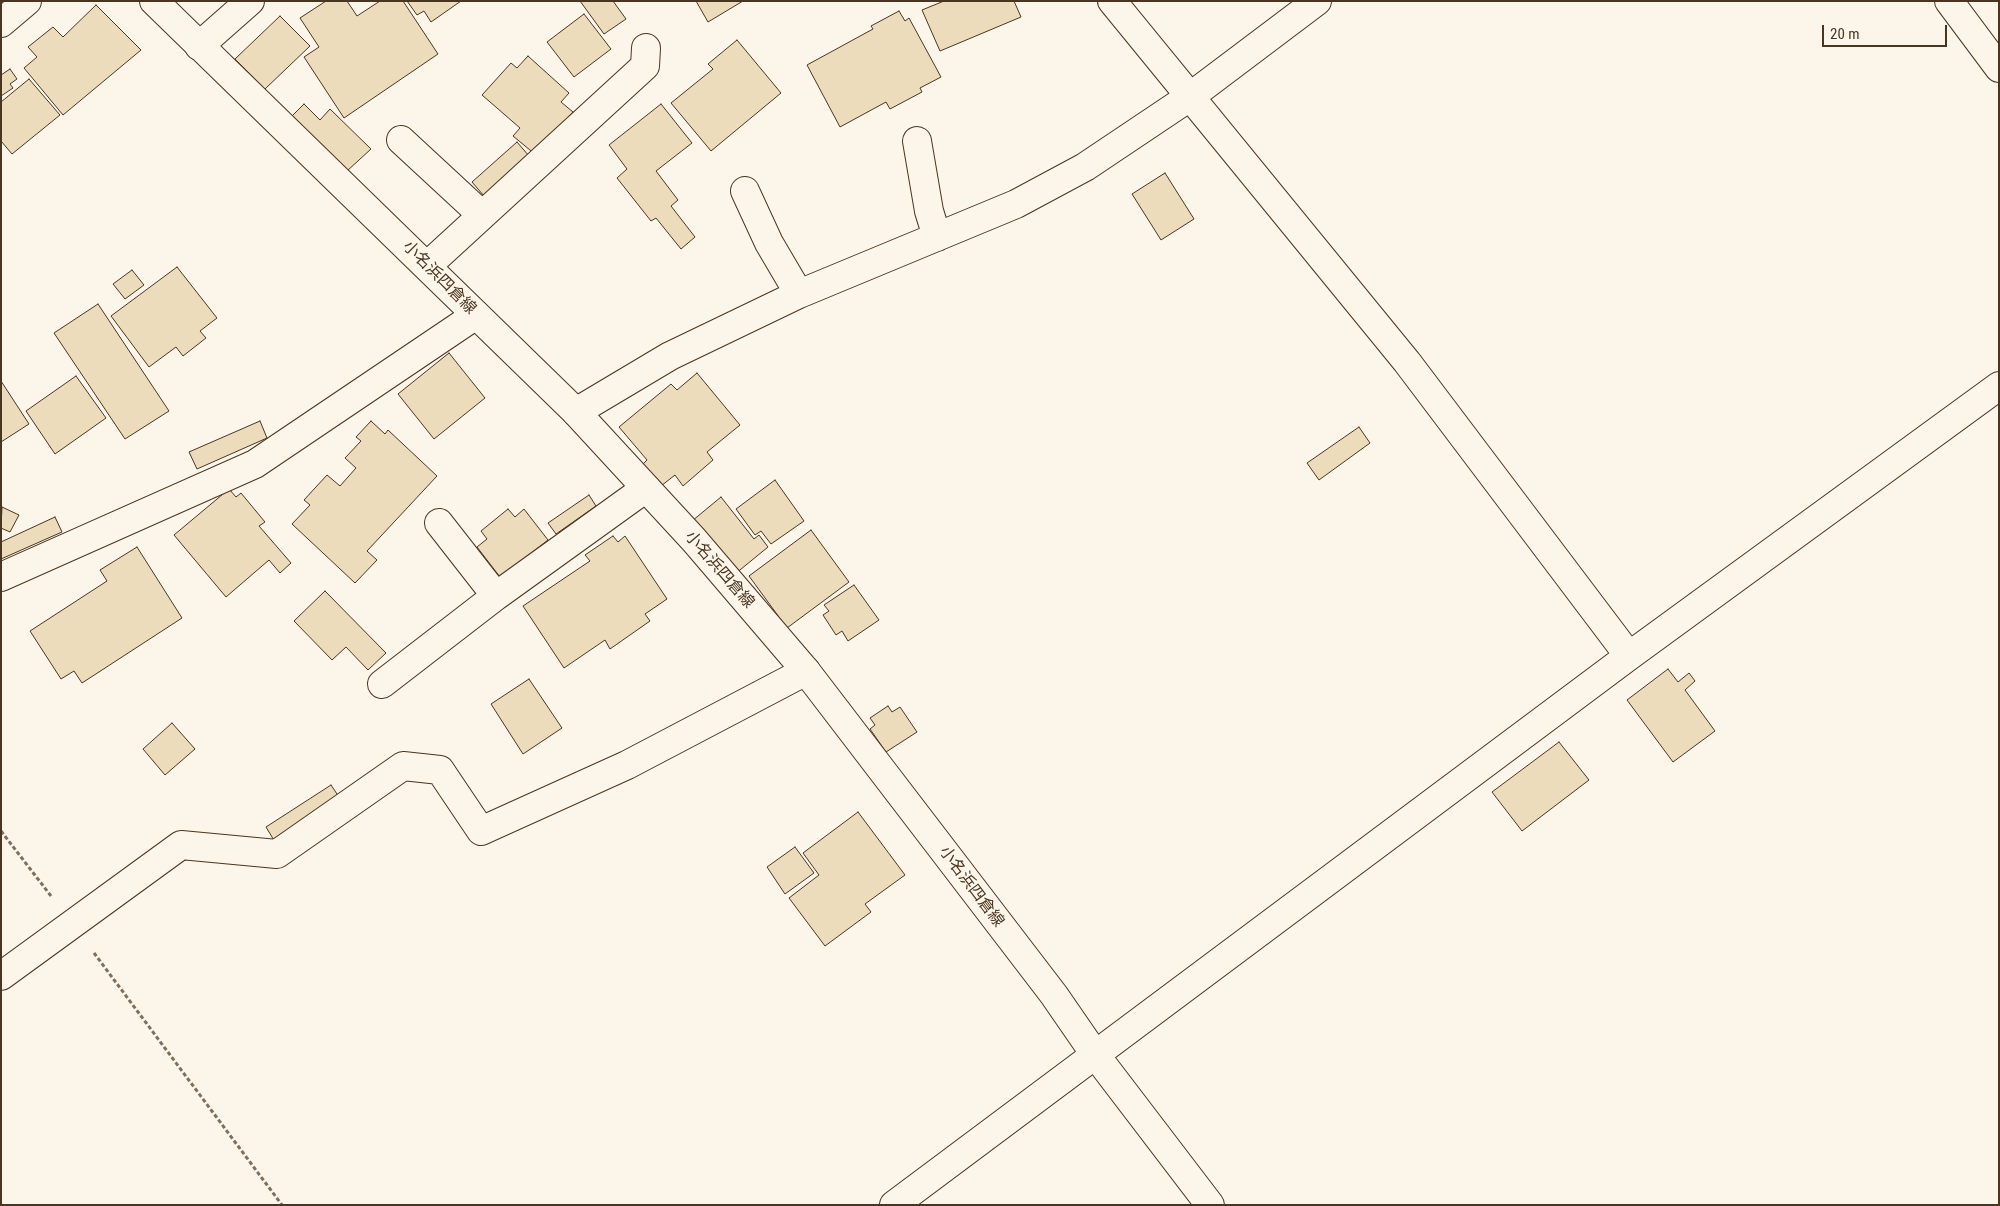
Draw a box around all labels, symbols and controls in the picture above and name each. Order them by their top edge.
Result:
scale bar [1825,15,1950,47]
text: 20 m [1830,25,1860,43]
street label: 小名浜四倉線 [398,237,480,319]
street label: 小名浜四倉線 [680,527,758,613]
street label: 小名浜四倉線 [934,843,1008,931]

